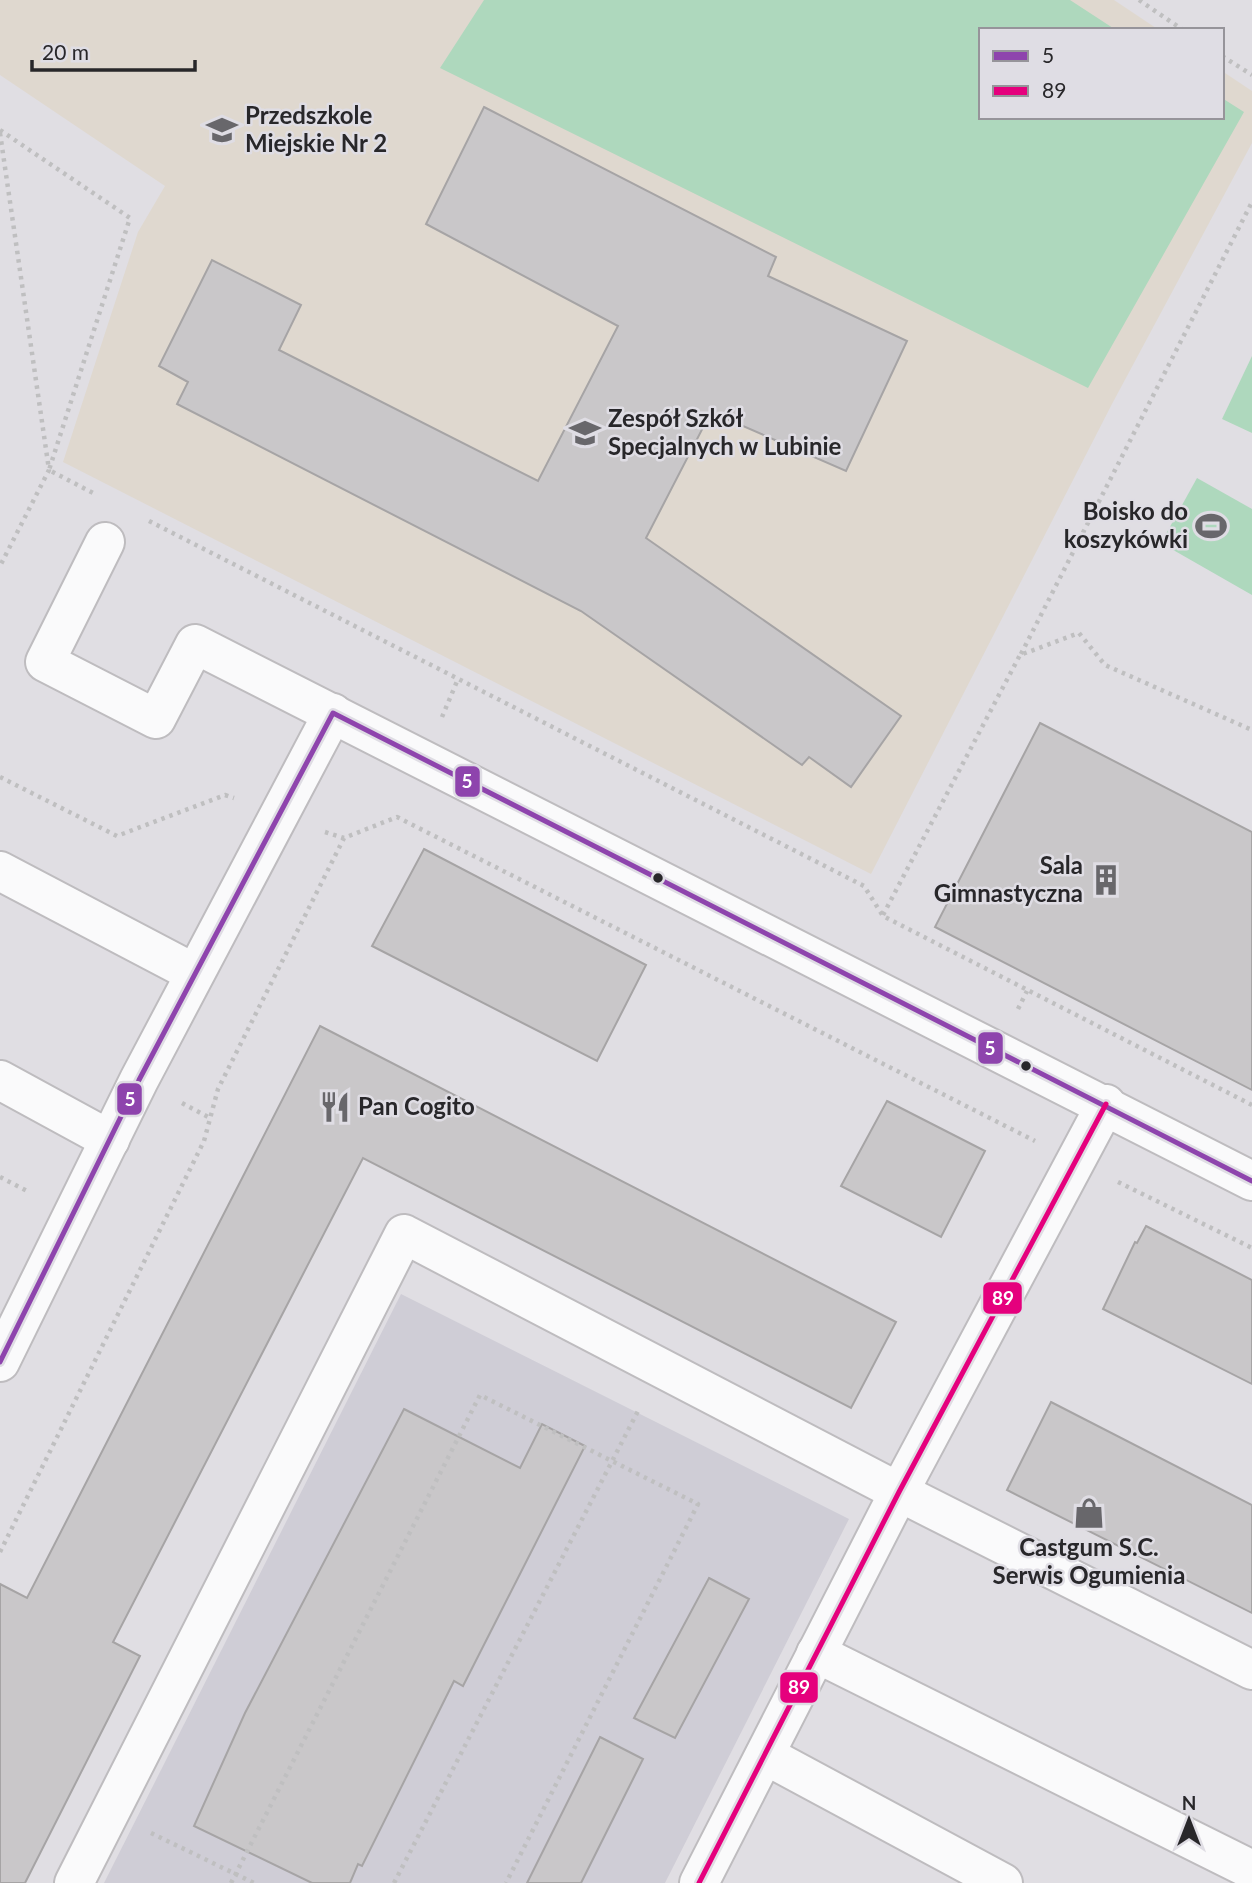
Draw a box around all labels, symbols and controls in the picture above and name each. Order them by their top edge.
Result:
scale bar [32,28,194,72]
legend [979,28,1224,119]
text: 20 m [42,39,89,64]
text: 5 [1042,42,1054,67]
text: 89 [1042,77,1066,102]
place label: Przedszkole Miejskie Nr 2 [245,100,387,157]
school or university icon: Przedszkole Miejskie Nr 2 [205,113,239,147]
place label: Zespół Szkół Specjalnych w Lubinie [608,403,842,460]
school or university icon: Zespół Szkół Specjalnych w Lubinie [568,416,602,450]
place label: Boisko do koszykówki [1064,496,1188,553]
sports icon: Boisko do koszykówki [1194,509,1228,543]
line badge: 5 [454,765,481,798]
text: 5 [461,769,473,792]
place label: Sala Gimnastyczna [934,850,1083,907]
building icon: Sala Gimnastyczna [1089,863,1123,897]
unlabelled marker [651,871,665,885]
line badge: 5 [977,1031,1004,1065]
text: 5 [984,1036,996,1059]
unlabelled marker [1019,1059,1033,1073]
line badge: 5 [116,1082,143,1116]
text: 5 [124,1087,136,1110]
restaurant icon: Pan Cogito [318,1090,352,1124]
place label: Pan Cogito [358,1091,475,1120]
line badge: 89 [982,1281,1023,1315]
text: 89 [992,1286,1014,1309]
shop icon: Castgum S.C. Serwis Ogumienia [1072,1496,1106,1530]
place label: Castgum S.C. Serwis Ogumienia [993,1532,1185,1589]
line badge: 89 [779,1671,819,1704]
text: 89 [788,1675,810,1698]
north arrow [1154,1785,1224,1855]
text: N [1182,1791,1196,1814]

